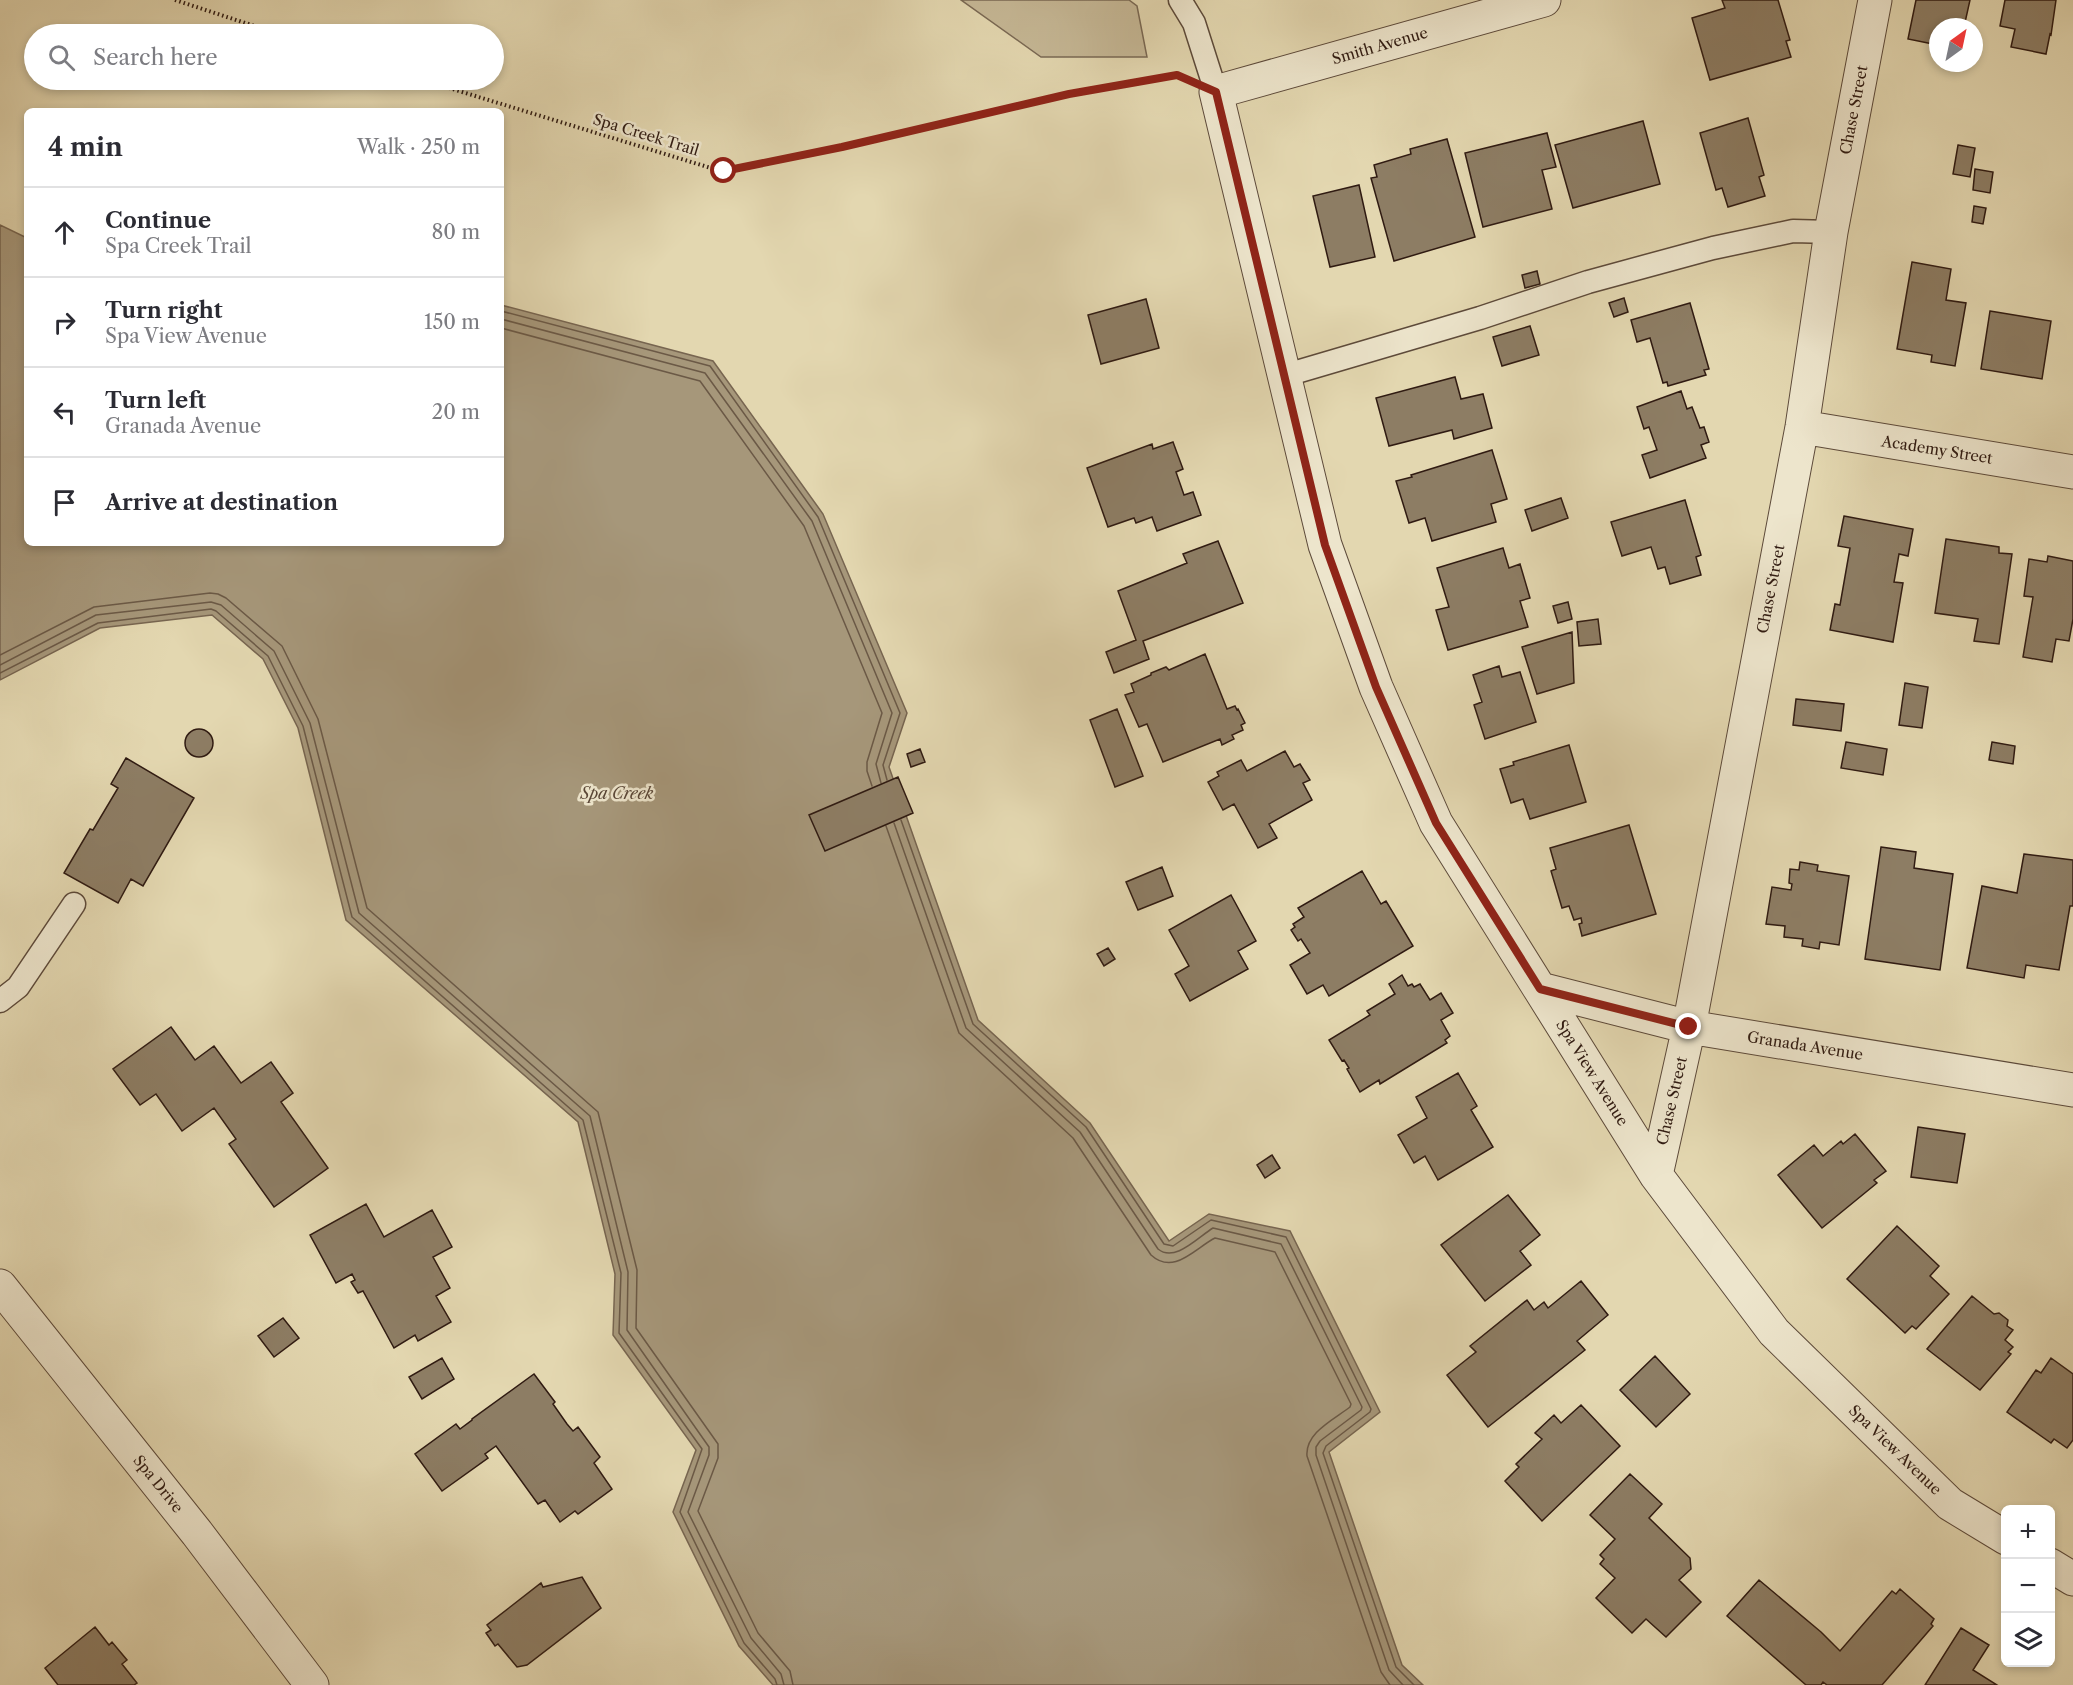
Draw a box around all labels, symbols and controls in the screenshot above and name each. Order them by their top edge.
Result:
north arrow [1929,18,1983,72]
street label: Smith Avenue [1330,23,1430,68]
search box [24,24,504,90]
icon: search [45,41,78,74]
text: Search here [93,44,218,71]
street label: Chase Street [1836,63,1872,156]
street label: Spa Creek Trail [591,109,702,160]
text: 4 min [48,131,123,163]
text: Walk · 250 m [357,135,480,159]
route start [710,157,736,183]
text: Continue [105,207,211,234]
icon: ahead [48,216,81,249]
text: 80 m [432,220,480,244]
text: Spa Creek Trail [105,234,251,258]
text: Turn right [105,297,223,324]
icon: right [48,306,81,339]
text: 150 m [424,310,480,334]
text: Spa View Avenue [105,324,267,348]
text: Turn left [105,387,206,414]
icon: left [48,396,81,429]
text: 20 m [432,400,480,424]
text: Granada Avenue [105,414,261,438]
street label: Academy Street [1879,431,1995,468]
icon: arrive [48,486,81,519]
text: Arrive at destination [105,489,338,516]
street label: Chase Street [1753,542,1789,635]
water label: Spa Creek [580,783,654,803]
route end [1675,1013,1701,1039]
street label: Spa View Avenue [1552,1016,1633,1129]
street label: Granada Avenue [1746,1027,1864,1064]
street label: Chase Street [1652,1054,1691,1147]
street label: Spa View Avenue [1845,1401,1946,1499]
street label: Spa Drive [129,1451,187,1516]
map controls [2001,1505,2055,1667]
button: + [2001,1505,2055,1559]
button: − [2001,1559,2055,1613]
button: layers [2001,1613,2055,1667]

